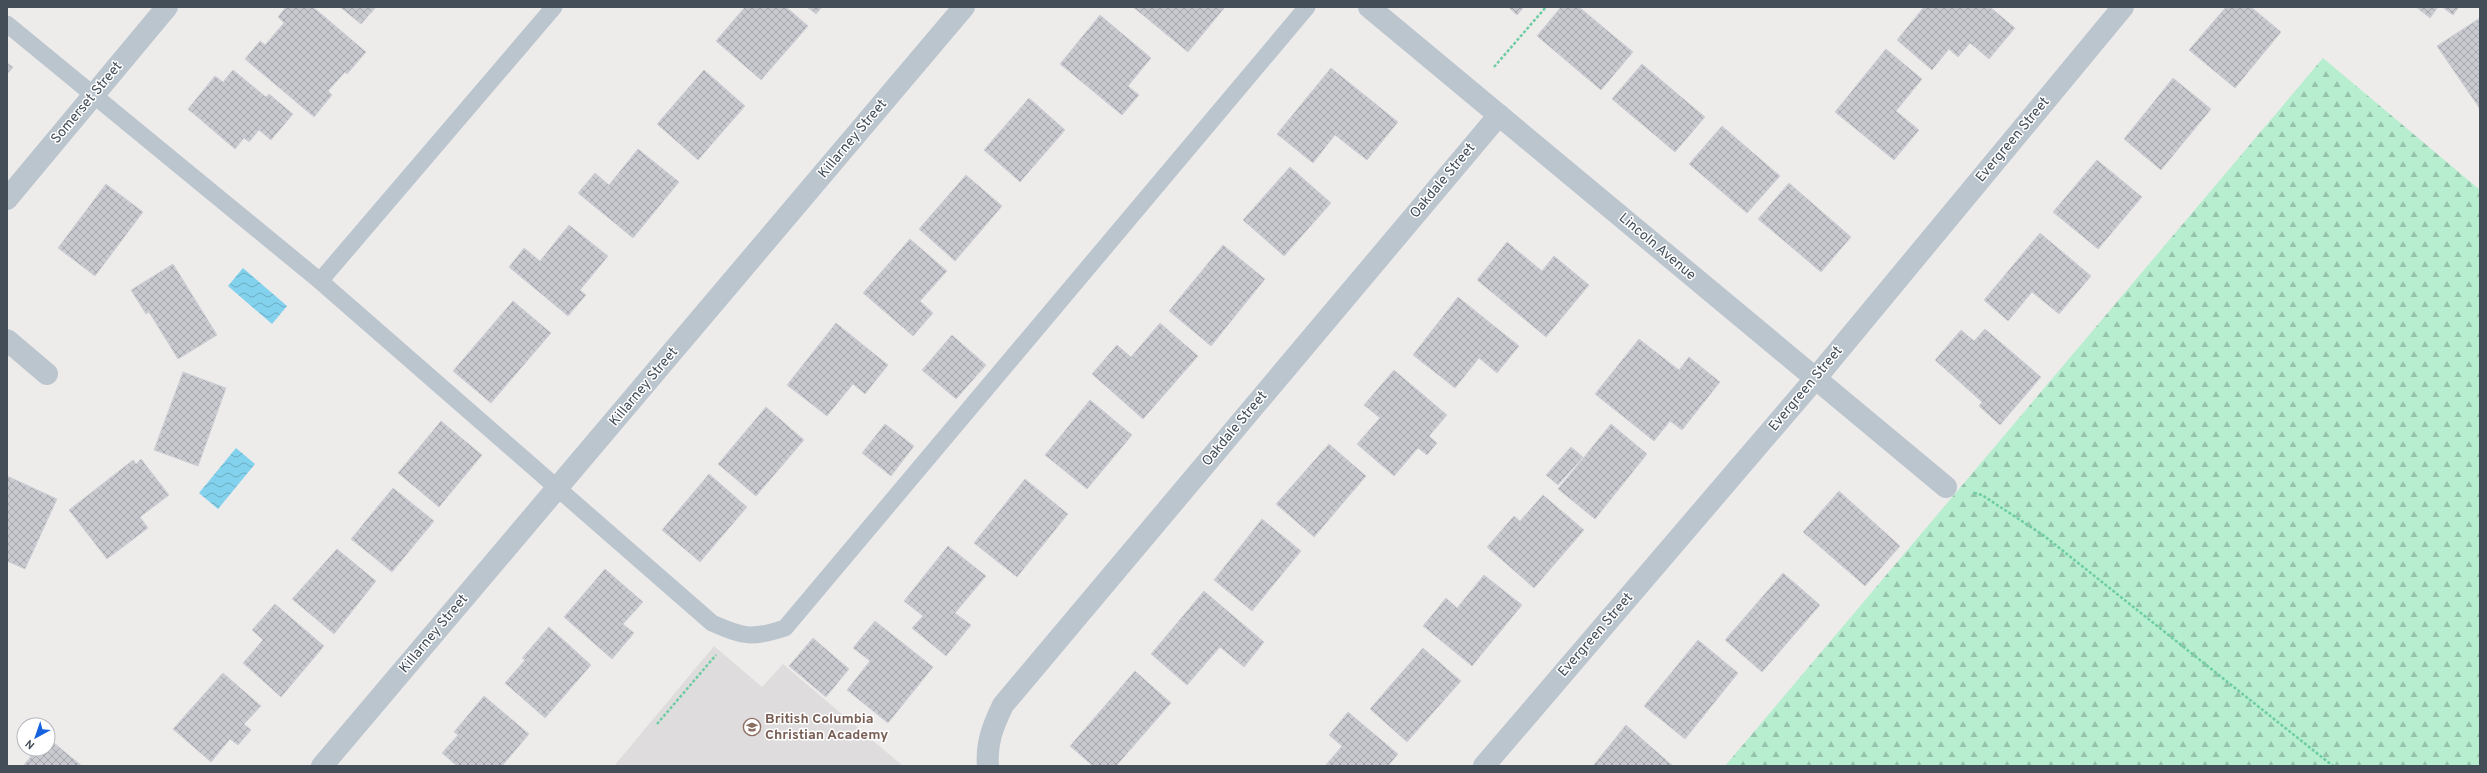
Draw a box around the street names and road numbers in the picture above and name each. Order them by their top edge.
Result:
street label: Somerset Street [48,59,126,147]
street label: Evergreen Street [1972,94,2054,186]
street label: Killarney Street [815,96,891,182]
street label: Oakdale Street [1407,140,1479,222]
street label: Lincoln Avenue [1615,210,1699,284]
street label: Evergreen Street [1765,343,1847,435]
street label: Killarney Street [606,344,682,430]
street label: Oakdale Street [1199,388,1271,470]
street label: Evergreen Street [1555,590,1637,680]
street label: Killarney Street [396,591,472,677]

